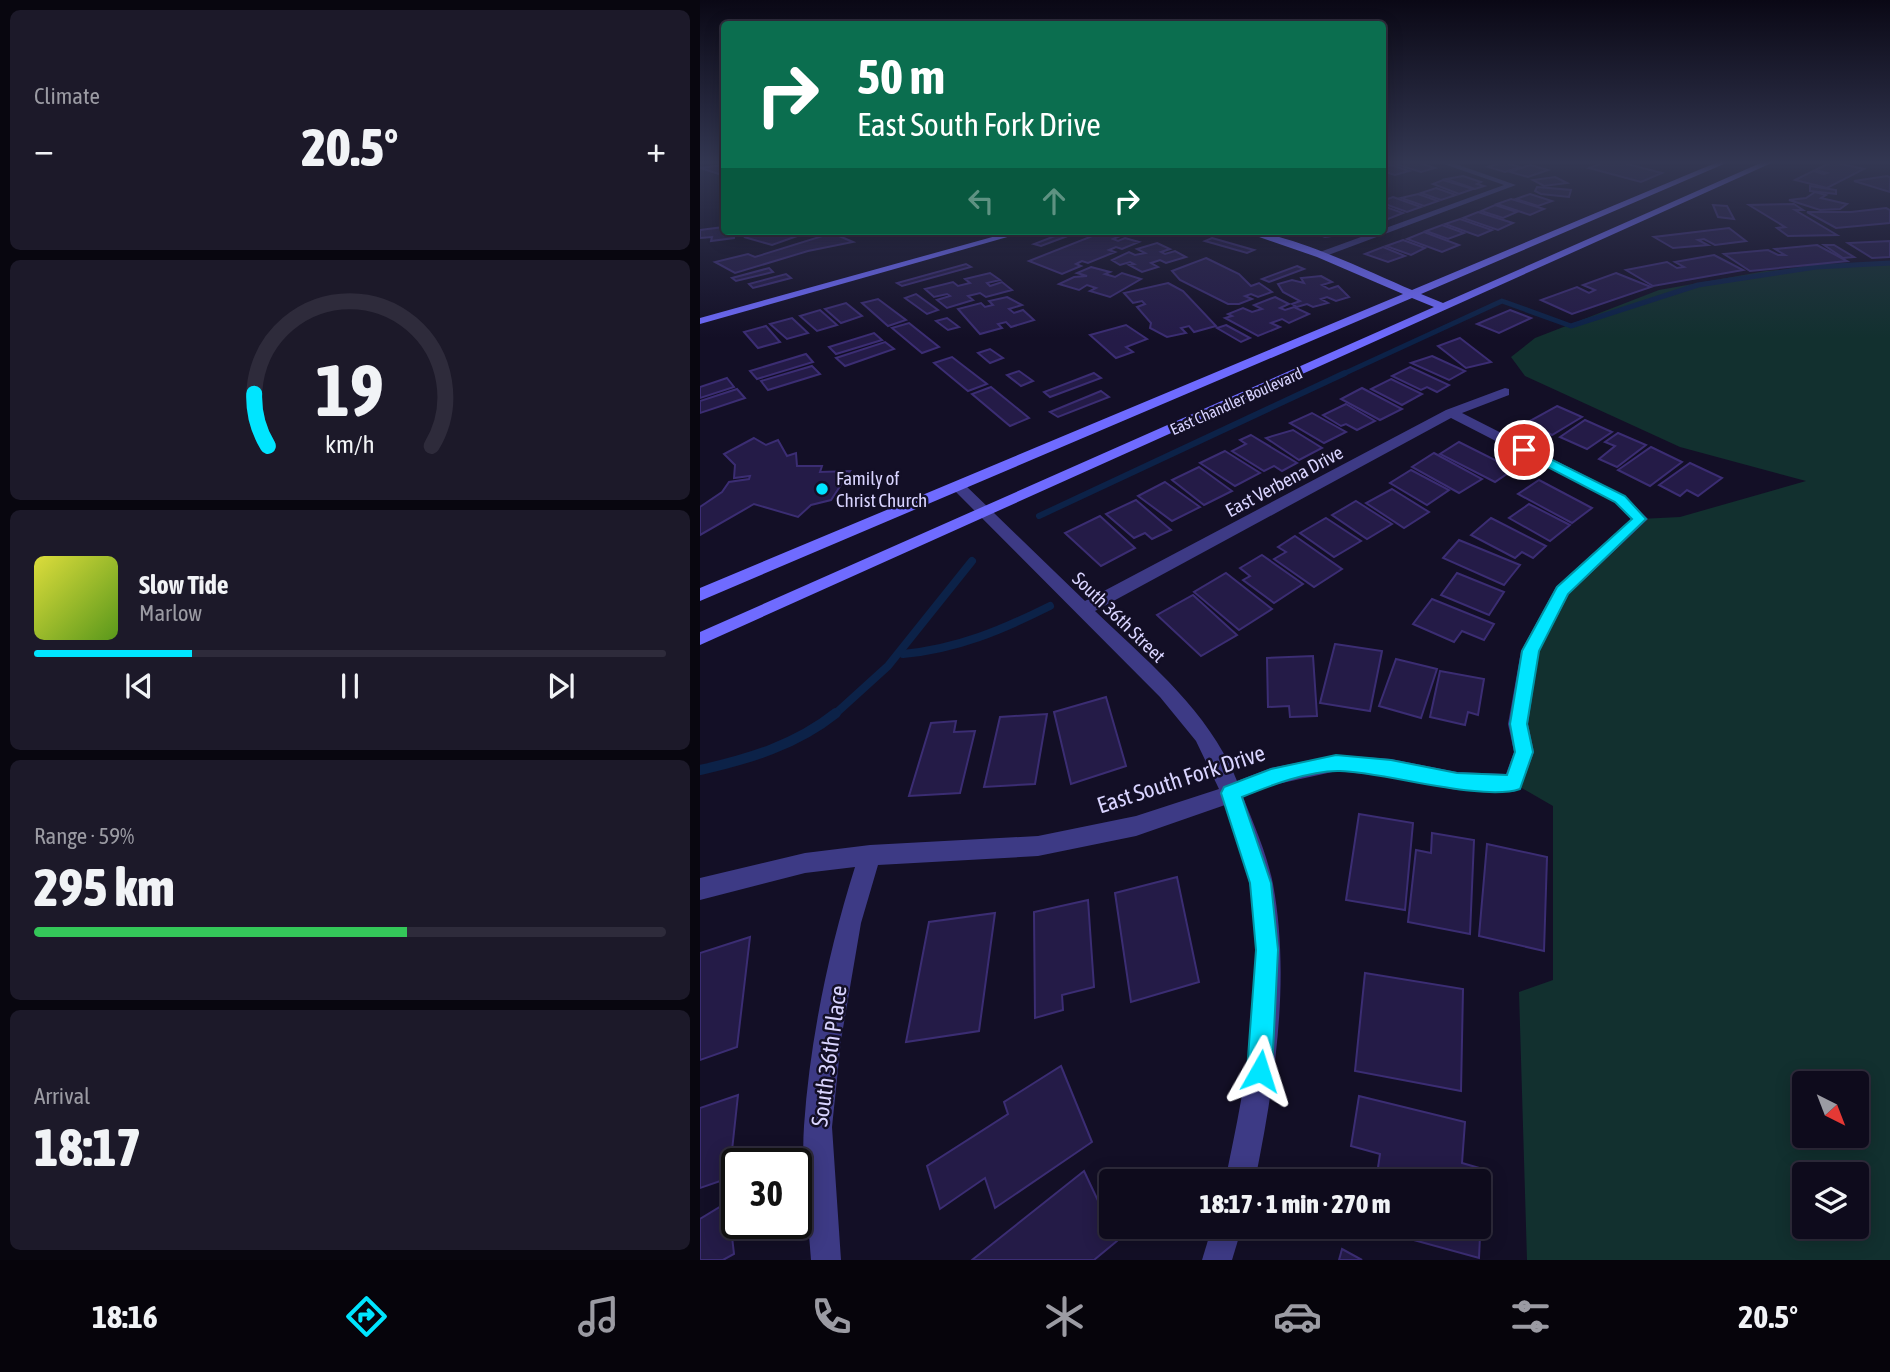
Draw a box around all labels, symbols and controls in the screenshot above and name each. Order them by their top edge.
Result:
text: 50 m [857,48,945,104]
icon: right [742,49,833,140]
text: Climate [34,83,100,109]
text: East South Fork Drive [857,106,1101,143]
text: 20.5° [302,117,398,177]
text: − [34,127,54,170]
text: + [646,127,666,170]
icon: left [962,182,1000,220]
icon: ahead [1035,182,1073,220]
icon: right [1108,182,1146,220]
text: 19 [316,348,384,431]
street label: East Chandler Boulevard [1167,364,1305,438]
pin [1494,420,1554,480]
text: km/h [325,430,375,458]
icon: arrive [1505,431,1543,469]
street label: East Verbena Drive [1222,441,1346,521]
place label: Family of Christ Church [836,467,927,511]
marker: Family of Christ Church [814,481,830,497]
street label: South 36th Street [1068,567,1170,667]
text: Slow Tide [139,570,229,600]
text: Marlow [139,600,202,626]
icon: previous [120,667,158,705]
icon: pause [331,667,369,705]
icon: next [542,667,580,705]
street label: East South Fork Drive [1094,740,1268,818]
text: Range · 59% [34,823,134,849]
text: 295 km [34,857,175,917]
street label: South 36th Place [806,984,852,1128]
position arrow [1223,1034,1297,1108]
north arrow [1792,1071,1869,1148]
map controls [1792,1071,1869,1239]
text: Arrival [34,1083,90,1109]
text: 18:17 [34,1117,141,1177]
speed limit sign: 30 [721,1148,812,1239]
button: layers [1792,1162,1869,1239]
text: 18:17 · 1 min · 270 m [1200,1189,1390,1219]
icon: directions [342,1292,391,1341]
icon: music [574,1292,623,1341]
icon: phone [807,1292,856,1341]
icon: climate [1040,1292,1089,1341]
icon: car [1273,1292,1322,1341]
icon: filters [1506,1292,1555,1341]
text: 18:16 [92,1298,158,1335]
text: 20.5° [1738,1298,1798,1335]

